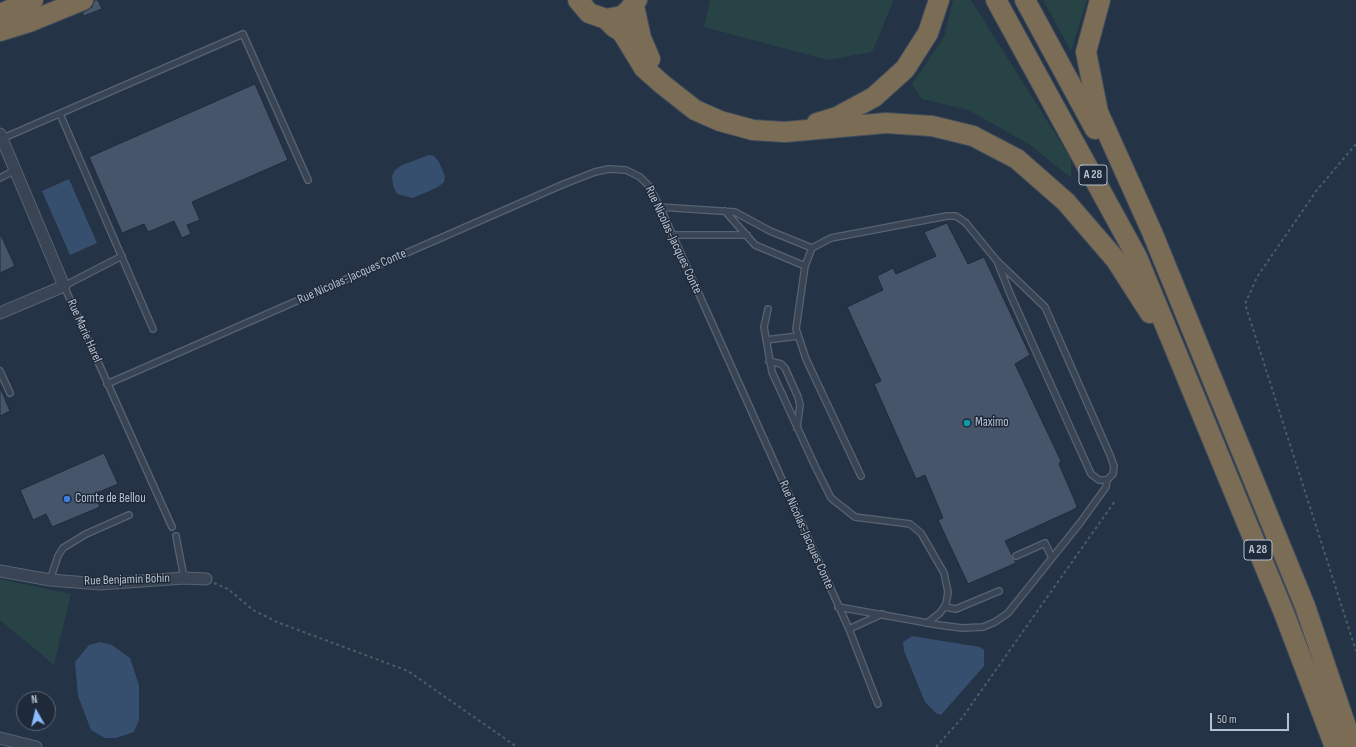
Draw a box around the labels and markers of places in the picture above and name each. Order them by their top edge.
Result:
place label: Maximo [975,415,1009,431]
marker: Maximo [962,418,972,428]
place label: Comte de Bellou [75,491,146,507]
marker: Comte de Bellou [62,494,72,504]

